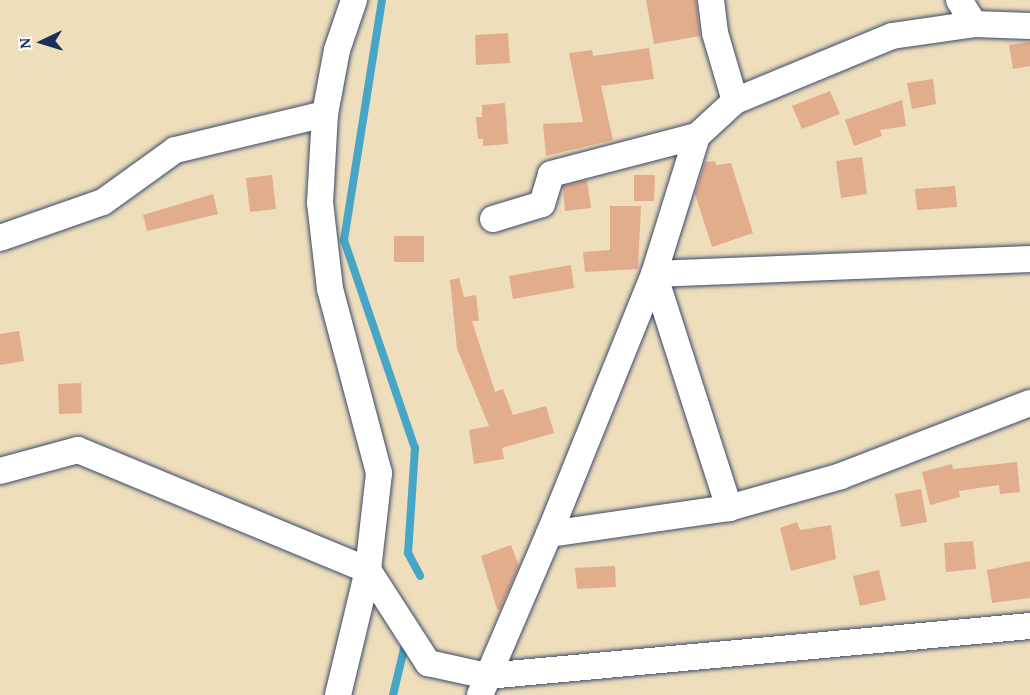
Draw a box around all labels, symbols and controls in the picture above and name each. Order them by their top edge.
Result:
north arrow [12,12,72,72]
text: N [12,37,36,49]

